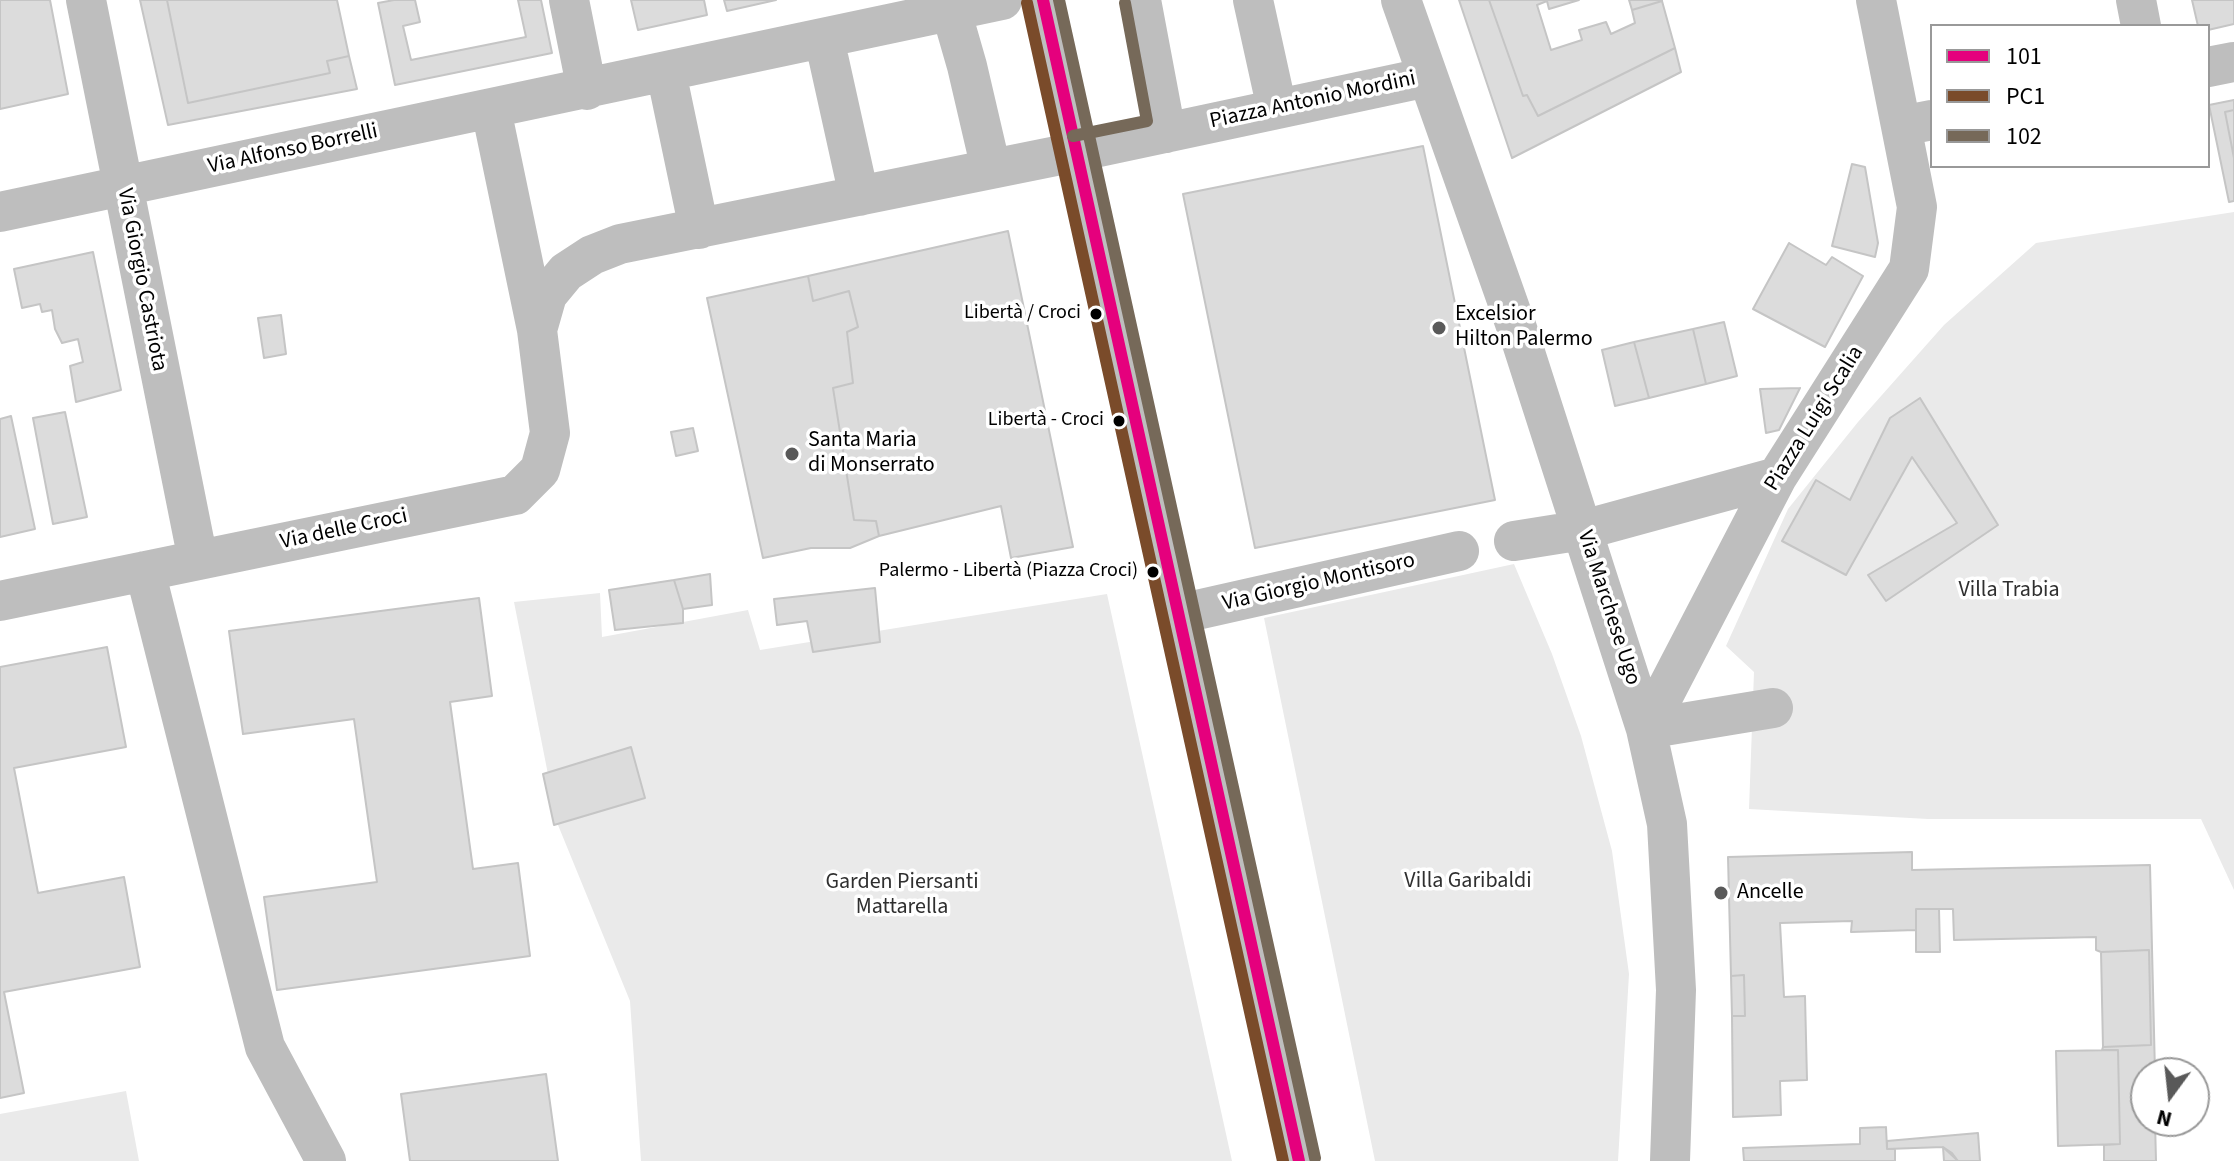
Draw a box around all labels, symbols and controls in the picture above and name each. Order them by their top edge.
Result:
legend [1930,24,2210,168]
text: 101 [2006,39,2042,74]
street label: Piazza Antonio Mordini [1208,66,1418,136]
text: PC1 [2006,79,2045,114]
street label: Via Alfonso Borrelli [206,119,380,181]
text: 102 [2006,119,2042,154]
street label: Via Giorgio Castriota [110,186,172,374]
place label: Libertà / Croci [964,302,1081,326]
place label: Excelsior Hilton Palermo [1455,302,1593,354]
marker: Libertà / Croci [1088,306,1104,322]
marker: Excelsior Hilton Palermo [1430,319,1448,337]
street label: Piazza Luigi Scalia [1760,342,1870,496]
place label: Libertà - Croci [988,409,1104,433]
marker: Libertà - Croci [1111,413,1127,429]
place label: Santa Maria di Monserrato [808,428,935,480]
marker: Santa Maria di Monserrato [783,445,801,463]
street label: Via delle Croci [278,504,410,556]
street label: Via Marchese Ugo [1571,527,1645,689]
street label: Via Giorgio Montisoro [1220,548,1418,618]
place label: Palermo - Libertà (Piazza Croci) [879,560,1138,584]
marker: Palermo - Libertà (Piazza Croci) [1145,564,1161,580]
park label: Villa Trabia [1958,578,2060,604]
park label: Villa Garibaldi [1404,869,1532,895]
park label: Garden Piersanti Mattarella [825,870,979,922]
place label: Ancelle [1737,880,1804,906]
marker: Ancelle [1712,884,1730,902]
north arrow [2130,1057,2210,1137]
text: N [2153,1101,2176,1136]

